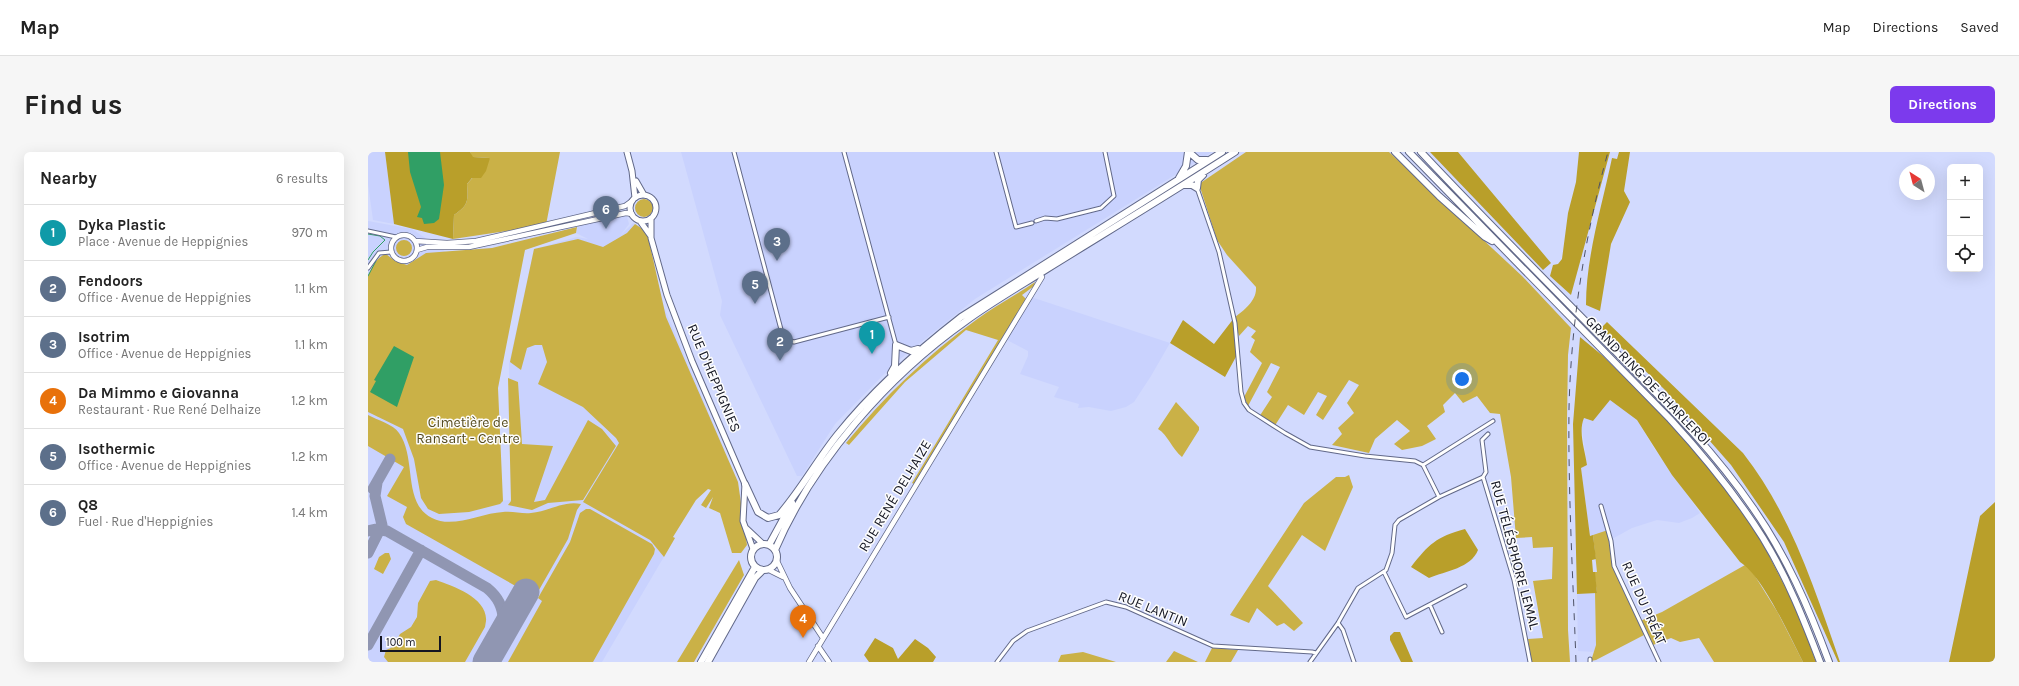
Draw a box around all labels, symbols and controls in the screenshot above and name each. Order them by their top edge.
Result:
text: Map [20,17,59,39]
text: Map [1823,19,1851,36]
text: Directions [1873,19,1938,36]
text: Saved [1960,19,1999,36]
button: Directions [1890,86,1995,123]
text: Find us [24,88,123,121]
north arrow [1899,164,1935,200]
map controls [1947,164,1983,272]
button: + [1947,164,1983,200]
text: Nearby [40,168,97,188]
text: 6 results [276,171,328,186]
pin: 6 [593,196,619,229]
button: − [1947,200,1983,236]
text: Dyka Plastic [78,216,166,234]
text: 1 [51,225,55,240]
text: 970 m [291,225,328,240]
pin: 3 [764,228,790,261]
text: Place · Avenue de Heppignies [78,234,248,249]
button: locate [1947,236,1983,272]
pin: 5 [742,271,768,304]
text: Fendoors [78,272,143,290]
text: 2 [49,281,57,296]
text: 1.1 km [295,281,328,296]
text: Office · Avenue de Heppignies [78,290,251,305]
street label: GRAND RING DE CHARLEROI [1582,313,1714,449]
street label: RUE D'HEPPIGNIES [684,321,744,435]
pin: 1 [859,321,885,354]
text: Isotrim [78,328,130,346]
pin: 2 [767,328,793,361]
text: 3 [49,337,57,352]
text: 1.1 km [295,337,328,352]
text: Office · Avenue de Heppignies [78,346,251,361]
your location [1452,369,1472,389]
text: Da Mimmo e Giovanna [78,384,239,402]
text: 4 [49,393,57,408]
text: 1.2 km [291,393,328,408]
text: Restaurant · Rue René Delhaize [78,402,261,417]
park label: Cimetière de Ransart - Centre [416,414,520,447]
street label: RUE RENÉ DELHAIZE [854,437,935,555]
text: Isothermic [78,440,155,458]
text: 5 [49,449,57,464]
text: 1.2 km [291,449,328,464]
text: Office · Avenue de Heppignies [78,458,251,473]
street label: RUE TÉLÉSPHORE LEMAL [1487,478,1544,632]
text: Q8 [78,496,98,514]
text: 6 [49,505,57,520]
text: 1.4 km [292,505,328,520]
text: Fuel · Rue d'Heppignies [78,514,213,529]
street label: RUE DU PRÉAT [1618,558,1671,647]
street label: RUE LANTIN [1116,587,1190,631]
pin: 4 [790,605,816,638]
scale bar [380,634,441,653]
text: 100 m [386,636,416,649]

